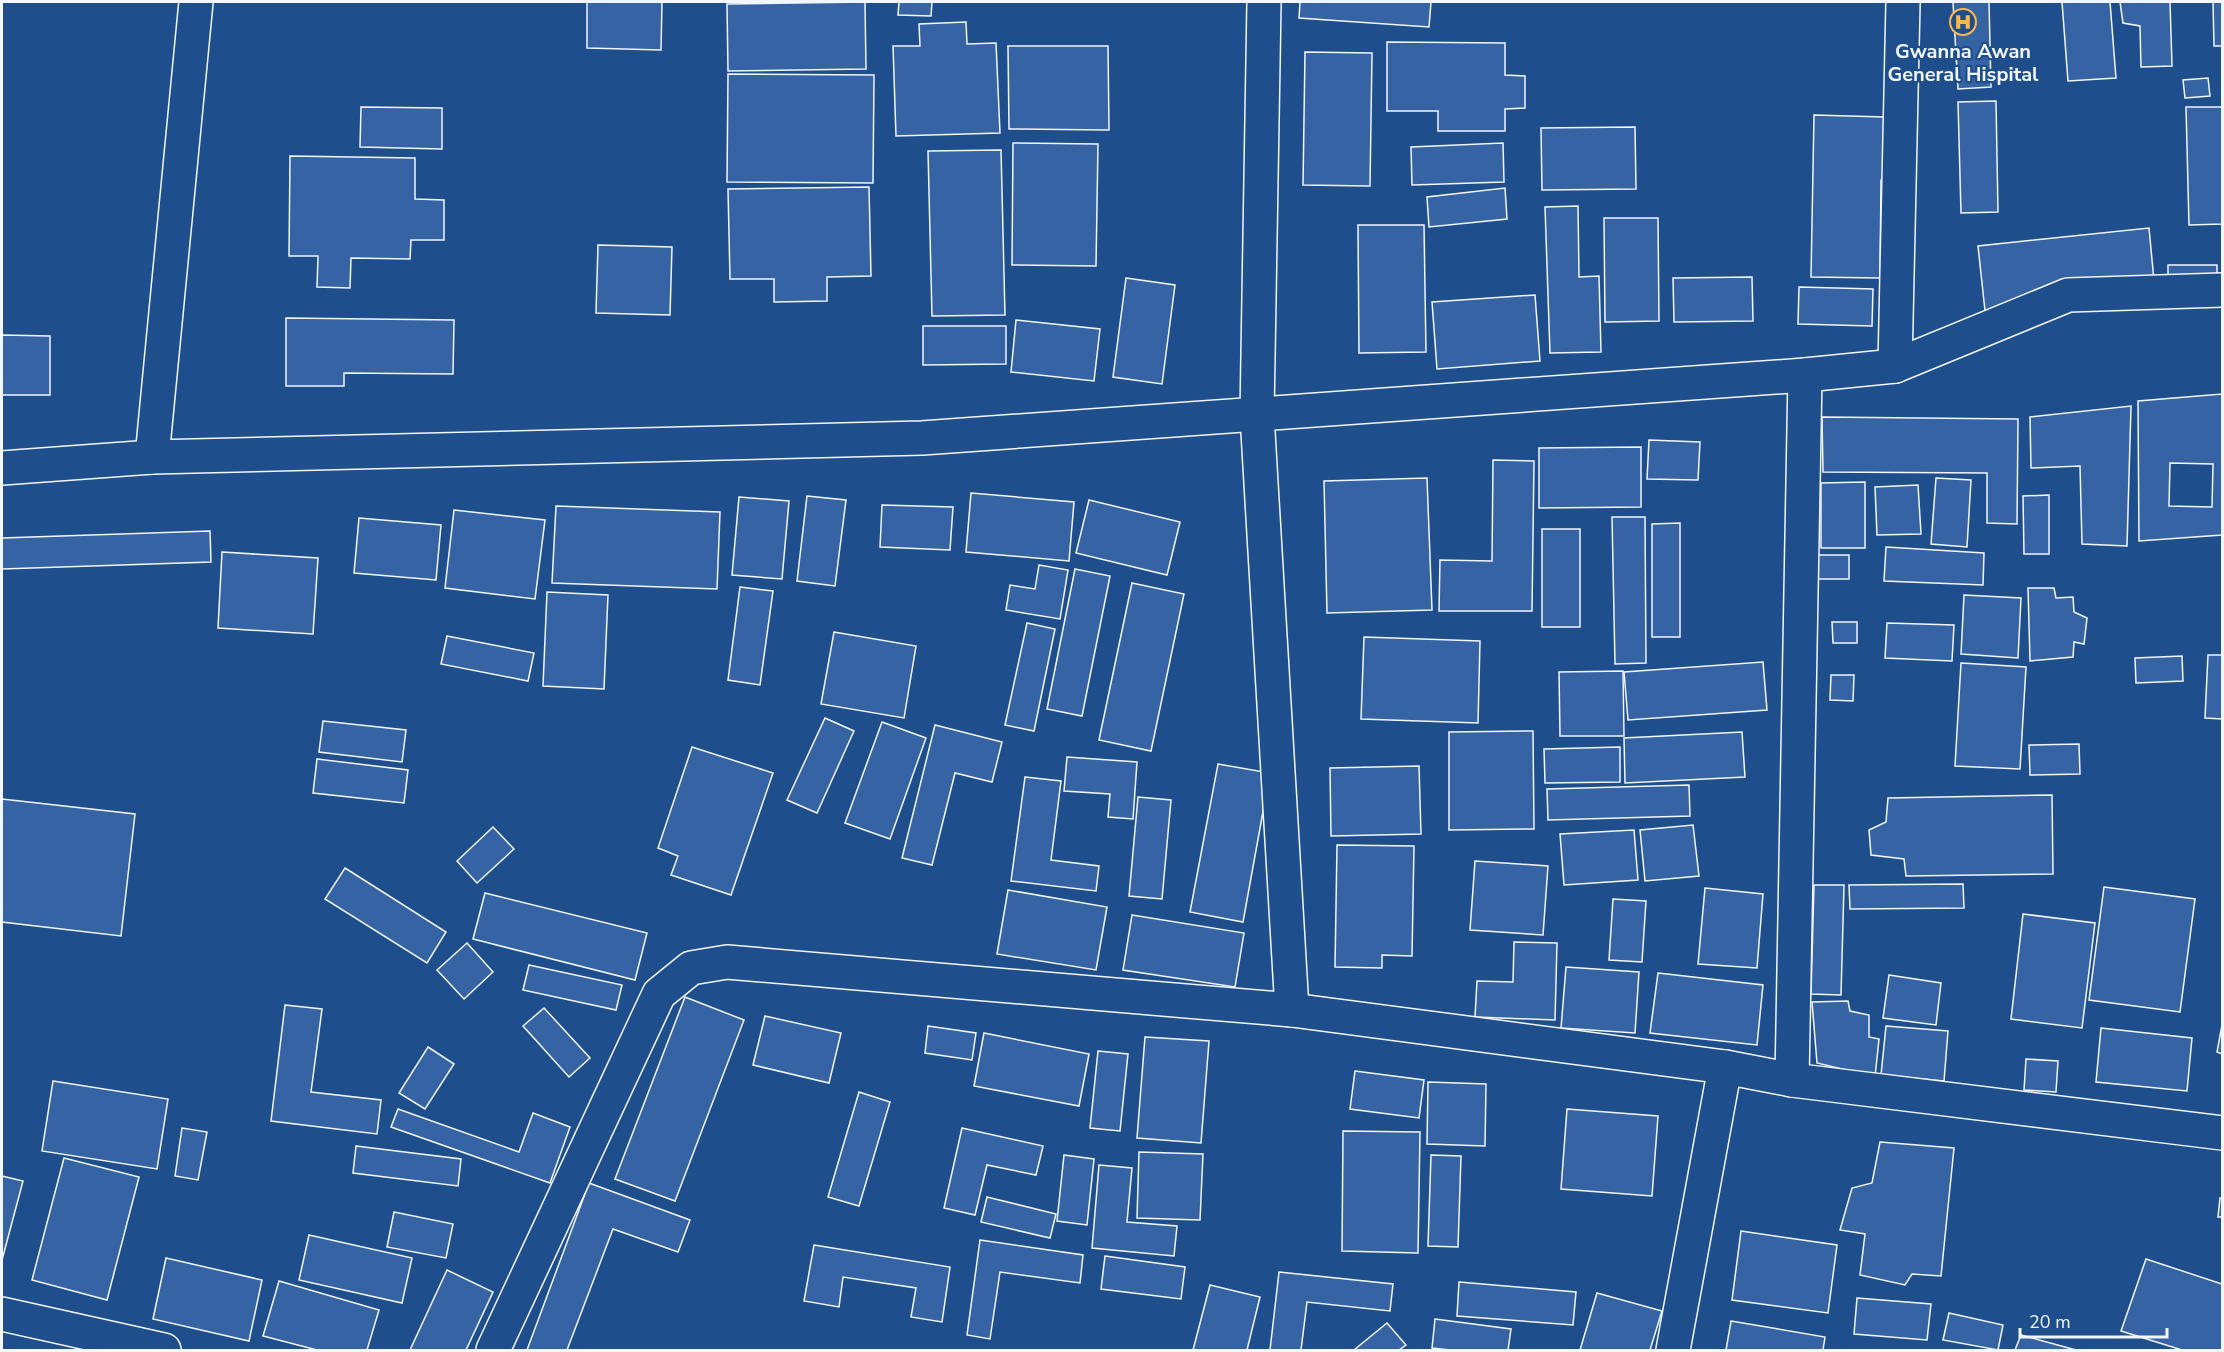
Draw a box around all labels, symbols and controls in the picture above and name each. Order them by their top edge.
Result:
hospital icon: Gwanna Awan General Hispital [1948,7,1978,37]
place label: Gwanna Awan General Hispital [1888,38,2039,88]
scale bar [2020,1301,2167,1339]
text: 20 m [2029,1310,2071,1334]

